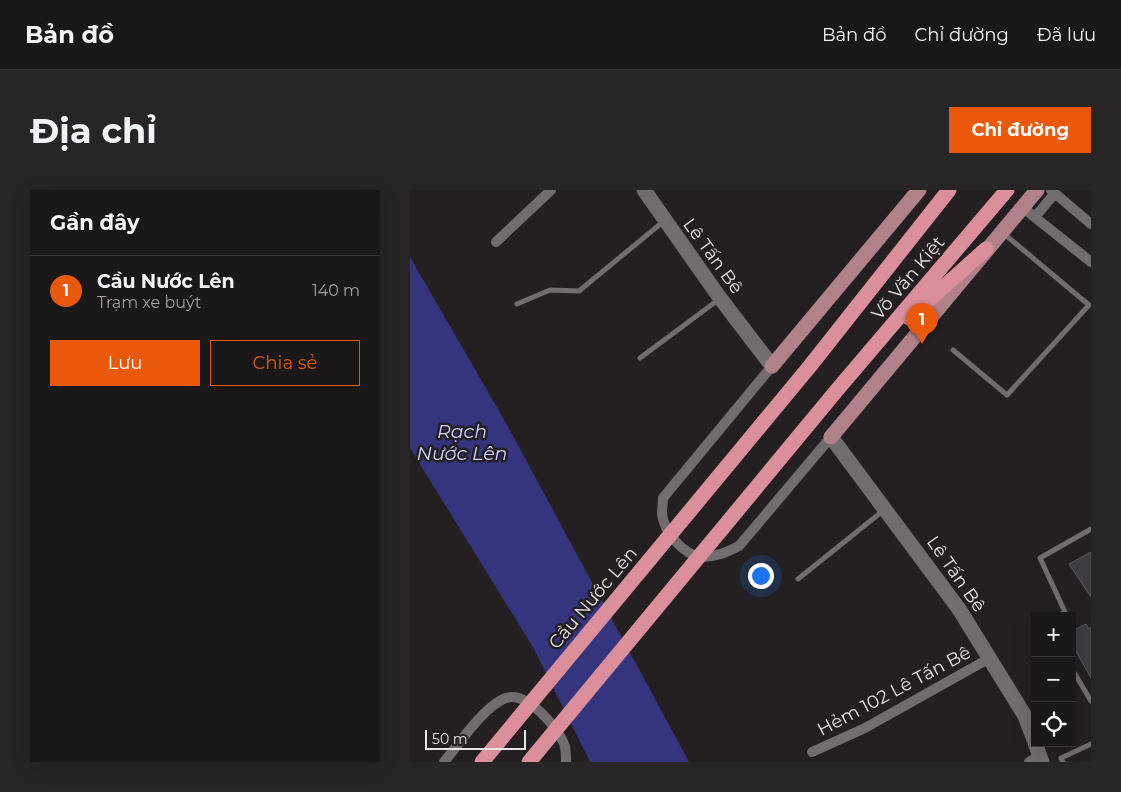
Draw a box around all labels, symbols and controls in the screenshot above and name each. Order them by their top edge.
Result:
text: Bản đồ [25,20,114,49]
text: Bản đồ [822,24,887,46]
text: Chỉ đường [915,24,1009,46]
text: Đã lưu [1037,24,1096,46]
button: Chỉ đường [949,107,1091,153]
text: Địa chỉ [30,109,157,152]
text: Gần đây [50,210,139,235]
street label: Lê Tấn Bê [678,214,748,298]
street label: Võ Văn Kiệt [867,232,949,324]
text: Cầu Nước Lên [97,270,235,293]
text: 1 [63,281,69,300]
text: 140 m [312,281,360,300]
text: Trạm xe buýt [97,293,201,312]
pin: 1 [906,303,938,344]
button: Lưu [50,340,200,386]
button: Chia sẻ [210,340,360,386]
water label: Rạch Nước Lên [417,420,507,465]
street label: Lê Tấn Bê [922,532,990,616]
street label: Cầu Nước Lên [544,543,642,653]
your location [748,563,774,589]
map controls [1031,612,1076,747]
button: + [1031,612,1076,657]
street label: Hẻm 102 Lê Tấn Bê [814,641,975,741]
button: − [1031,657,1076,702]
button: locate [1031,702,1076,747]
scale bar [425,727,526,750]
text: 50 m [432,730,468,748]

